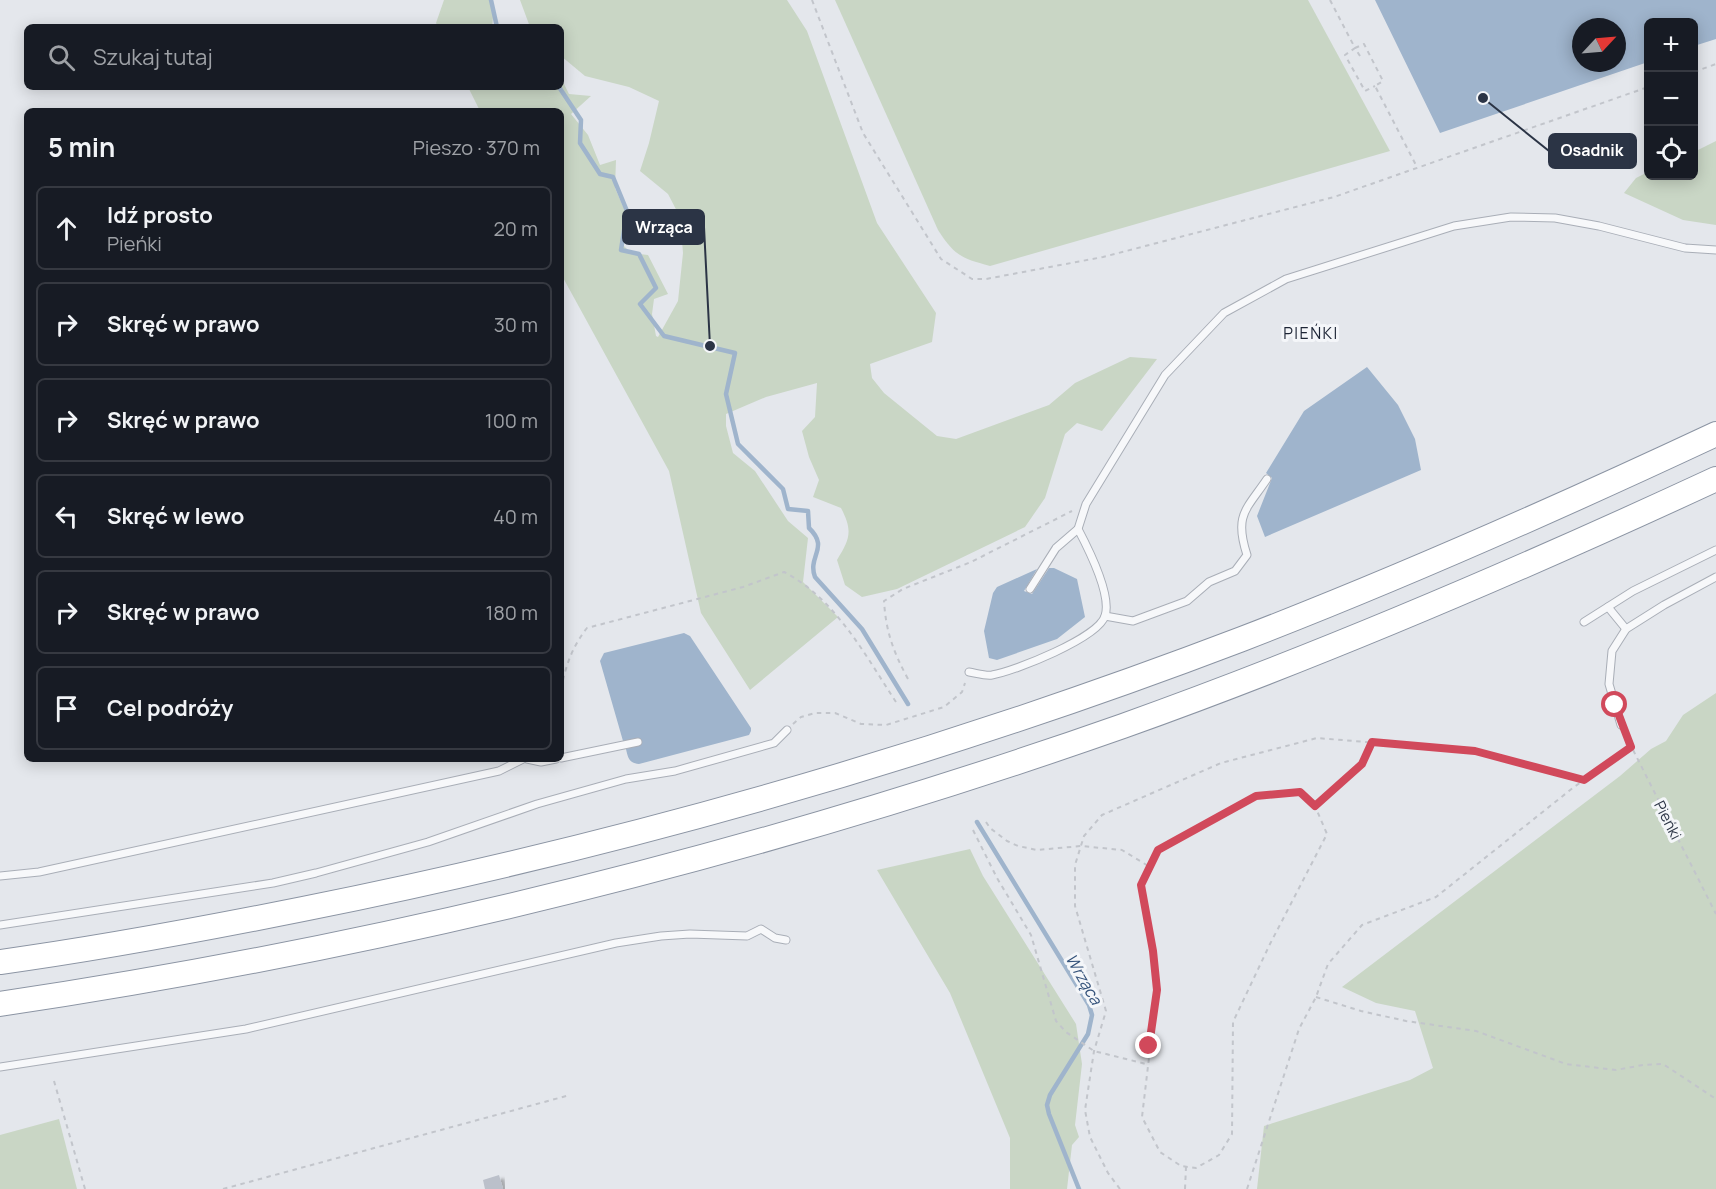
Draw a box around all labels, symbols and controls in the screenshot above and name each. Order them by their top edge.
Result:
north arrow [1572,18,1626,72]
map controls [1644,18,1698,180]
button: + [1644,18,1698,72]
search box [24,24,564,90]
icon: search [45,41,78,74]
text: Szukaj tutaj [93,42,213,72]
button: − [1644,72,1698,126]
button: locate [1644,126,1698,180]
text: 5 min [48,129,115,165]
text: Pieszo · 370 m [413,134,540,161]
callout: Osadnik [1549,134,1636,168]
text: Osadnik [1561,139,1624,161]
text: Idź prosto [107,200,213,230]
callout: Wrząca [623,210,704,244]
icon: ahead [50,212,83,245]
text: 20 m [493,215,538,242]
text: Wrząca [635,216,693,238]
text: Pieńki [107,230,162,257]
icon: right [50,308,83,341]
text: Skręć w prawo [107,309,260,339]
text: 30 m [494,311,538,338]
district label: PIEŃKI [1283,322,1339,344]
icon: right [50,404,83,437]
text: Skręć w prawo [107,405,260,435]
text: 100 m [485,407,538,434]
icon: left [50,500,83,533]
text: Skręć w lewo [107,501,244,531]
text: 40 m [493,503,538,530]
icon: right [50,596,83,629]
text: Skręć w prawo [107,597,260,627]
text: 180 m [485,599,538,626]
route start [1601,691,1627,717]
icon: arrive [50,692,83,725]
text: Cel podróży [107,693,233,723]
street label: Pieńki [1649,797,1687,843]
water label: Wrząca [1061,950,1108,1009]
route end [1135,1032,1161,1058]

